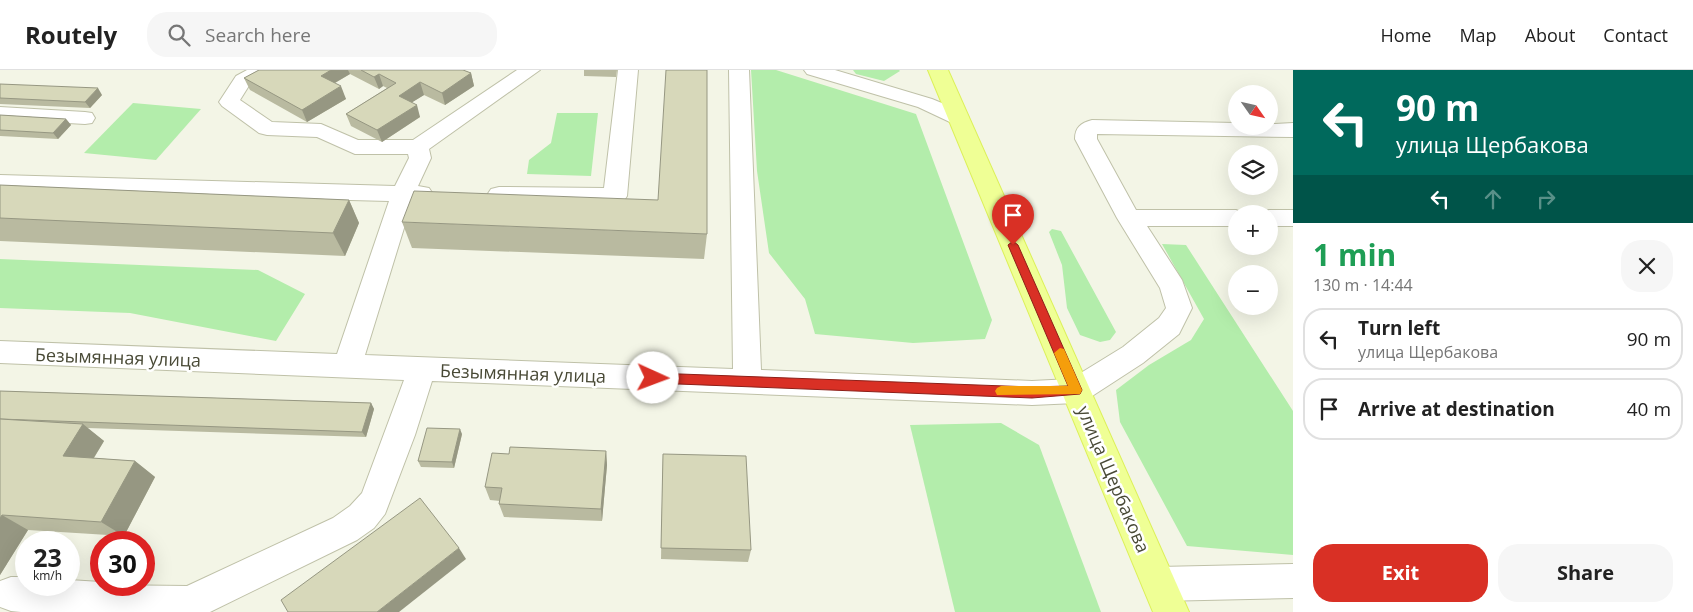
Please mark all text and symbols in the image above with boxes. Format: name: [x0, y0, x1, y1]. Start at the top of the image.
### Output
search box: [147, 12, 497, 57]
text: Routely: [25, 18, 117, 51]
icon: search: [165, 21, 193, 49]
text: Search here: [205, 22, 311, 48]
text: Home: [1381, 23, 1431, 47]
text: Map: [1459, 23, 1497, 47]
text: About: [1525, 23, 1575, 47]
text: Contact: [1603, 23, 1668, 47]
text: 90 m: [1396, 84, 1479, 131]
north arrow: [1228, 85, 1278, 135]
map controls: [1228, 85, 1278, 315]
icon: left: [1313, 90, 1378, 155]
text: улица Щербакова: [1396, 129, 1589, 159]
button: layers: [1228, 145, 1278, 195]
icon: left: [1426, 185, 1454, 213]
icon: ahead: [1479, 185, 1507, 213]
icon: right: [1532, 185, 1560, 213]
pin: [992, 194, 1034, 245]
icon: arrive: [999, 201, 1027, 229]
button: +: [1228, 205, 1278, 255]
text: 1 min: [1313, 234, 1396, 275]
button: close: [1621, 240, 1673, 292]
button: −: [1228, 265, 1278, 315]
text: 130 m · 14:44: [1313, 274, 1413, 296]
text: Turn left: [1358, 315, 1440, 341]
icon: left: [1315, 325, 1343, 353]
text: 90 m: [1627, 326, 1671, 352]
text: улица Щербакова: [1358, 341, 1498, 363]
street label: Безымянная улица: [34, 342, 202, 372]
position arrow: [626, 351, 678, 403]
street label: Безымянная улица: [439, 358, 607, 388]
icon: arrive: [1315, 395, 1343, 423]
text: Arrive at destination: [1358, 396, 1555, 422]
text: 40 m: [1627, 396, 1671, 422]
street label: улица Щербакова: [1072, 402, 1156, 556]
speed limit sign: 30: [90, 531, 155, 596]
text: 23: [33, 540, 62, 574]
button: Exit: [1313, 544, 1488, 602]
button: Share: [1498, 544, 1673, 602]
text: km/h: [33, 567, 62, 584]

